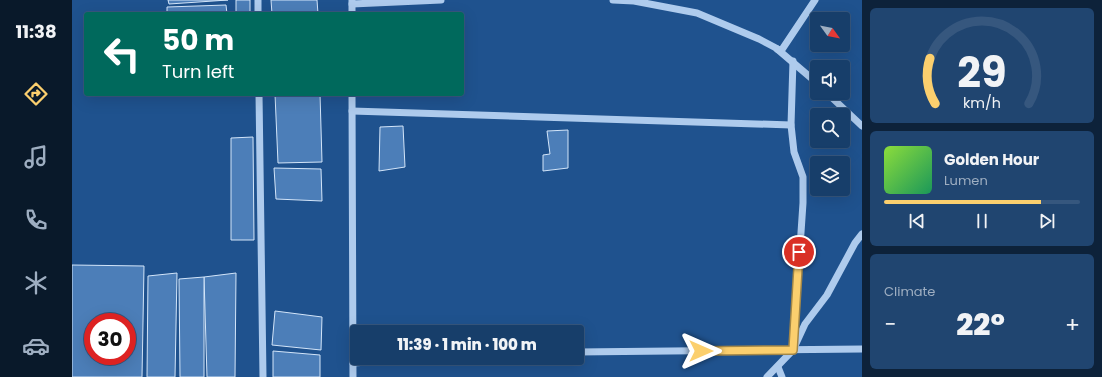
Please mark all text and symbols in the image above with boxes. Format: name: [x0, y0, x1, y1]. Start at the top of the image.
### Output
north arrow: [810, 12, 850, 52]
map controls: [810, 12, 850, 196]
text: 11:38: [15, 19, 57, 44]
text: 50 m: [162, 21, 234, 60]
icon: left: [96, 28, 148, 80]
text: 29: [957, 42, 1007, 101]
text: Turn left: [162, 59, 234, 84]
button: sound: [810, 60, 850, 100]
icon: directions: [22, 80, 50, 108]
text: km/h: [963, 92, 1001, 112]
button: search: [810, 108, 850, 148]
icon: music: [22, 143, 50, 171]
text: Golden Hour: [944, 149, 1039, 170]
button: layers: [810, 156, 850, 196]
text: Lumen: [944, 171, 988, 190]
icon: phone: [22, 206, 50, 234]
icon: previous: [906, 210, 928, 232]
icon: pause: [971, 210, 993, 232]
icon: next: [1036, 210, 1058, 232]
pin: [782, 235, 816, 269]
icon: arrive: [788, 241, 810, 263]
icon: climate: [22, 269, 50, 297]
text: Climate: [884, 282, 935, 301]
text: 22°: [956, 303, 1005, 346]
text: −: [884, 309, 896, 340]
text: +: [1065, 309, 1080, 340]
speed limit sign: 30: [84, 313, 136, 365]
position arrow: [680, 330, 722, 372]
icon: car: [22, 332, 50, 360]
text: 11:39 · 1 min · 100 m: [397, 334, 537, 355]

